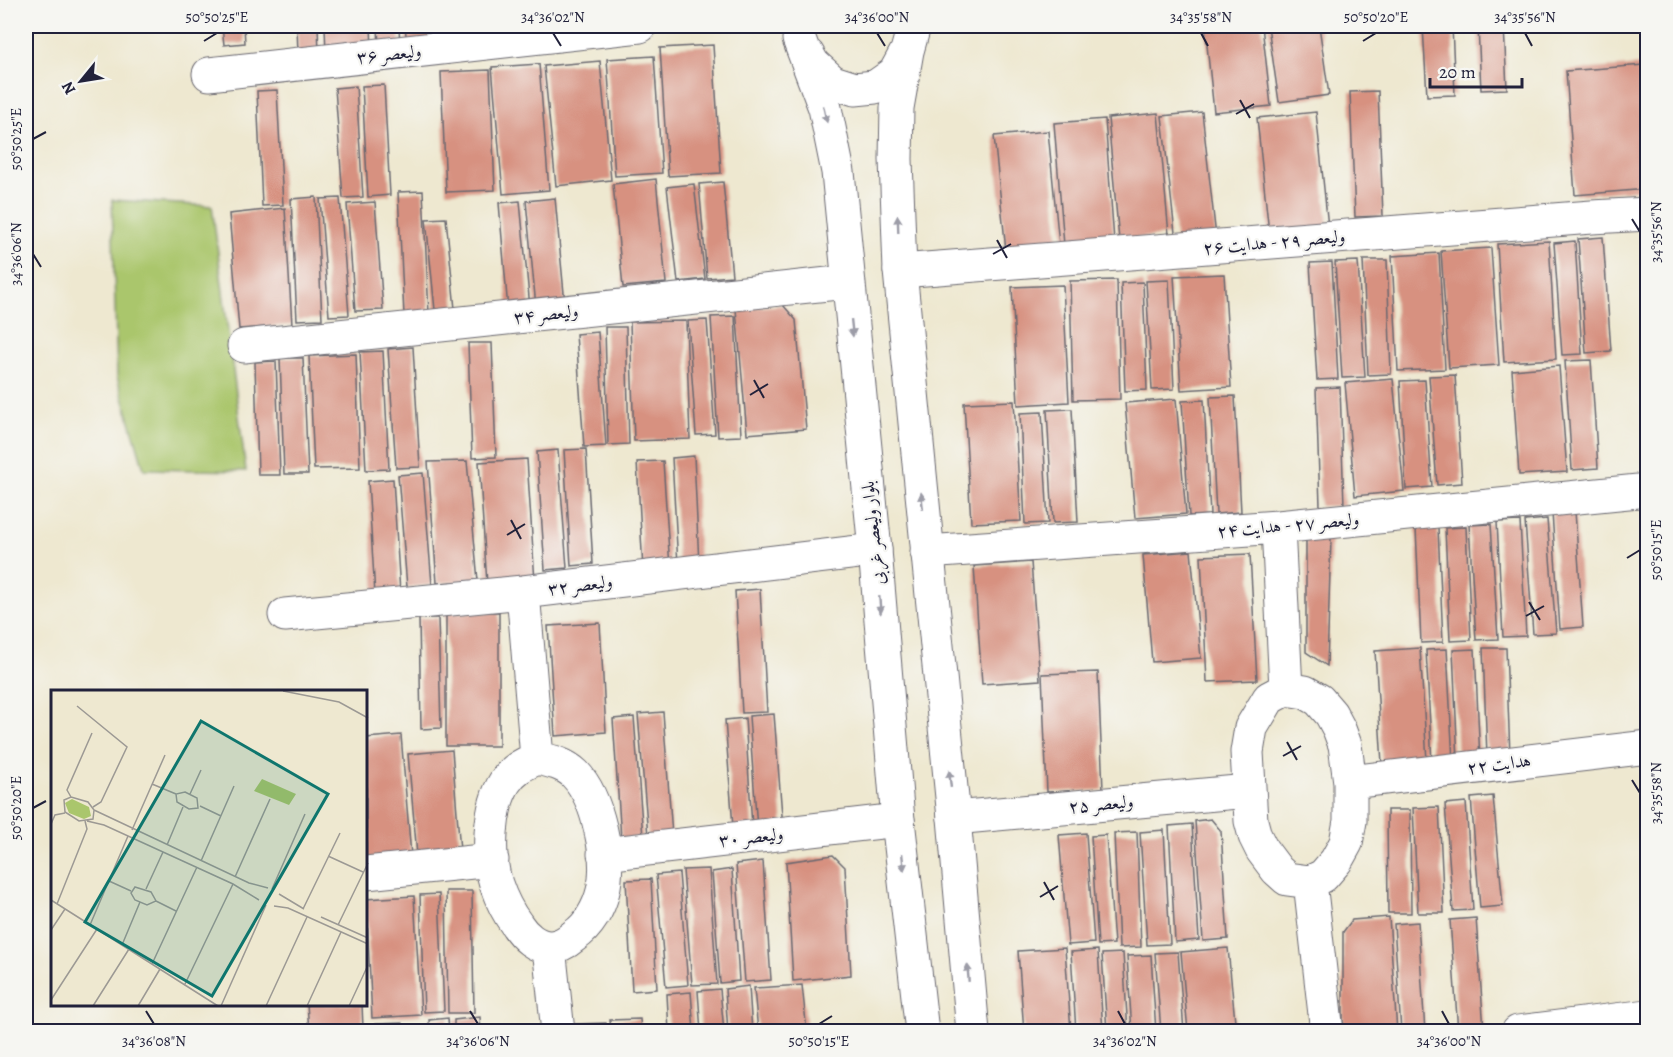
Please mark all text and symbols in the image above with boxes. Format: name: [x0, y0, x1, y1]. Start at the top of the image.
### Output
text: 50°50'25"E: [186, 7, 248, 27]
text: 34°36'02"N: [521, 7, 585, 27]
text: 34°36'00"N: [845, 7, 910, 27]
text: 34°35'58"N: [1170, 7, 1232, 27]
text: 50°50'20"E: [1344, 7, 1408, 27]
text: 34°35'56"N: [1494, 7, 1556, 27]
street label: ولیعصر ۳۶: [355, 39, 423, 69]
north arrow: [51, 51, 111, 111]
scale bar: [1430, 51, 1522, 89]
text: 20 m: [1439, 60, 1476, 84]
text: N: [56, 77, 81, 99]
one-way arrow: [821, 105, 831, 123]
text: 50°50'25"E: [6, 108, 26, 170]
text: 34°35'56"N: [1646, 201, 1666, 263]
one-way arrow: [894, 214, 903, 233]
text: 34°36'06"N: [6, 222, 26, 286]
street label: ولیعصر ۲۹ - هدایت ۲۶: [1202, 224, 1346, 260]
street label: ولیعصر ۳۴: [512, 299, 580, 329]
one-way arrow: [847, 318, 857, 337]
street label: بلوار ولیعصر غربی: [856, 480, 891, 586]
one-way arrow: [917, 492, 927, 511]
street label: ولیعصر ۲۷ - هدایت ۲۴: [1216, 507, 1360, 543]
text: 50°50'15"E: [1646, 520, 1666, 580]
street label: ولیعصر ۳۲: [546, 569, 614, 601]
one-way arrow: [875, 596, 884, 615]
inset map: [51, 690, 368, 1006]
street label: هدایت ۲۲: [1466, 748, 1532, 780]
text: 34°35'58"N: [1646, 762, 1666, 824]
one-way arrow: [945, 769, 955, 788]
text: 50°50'20"E: [6, 776, 26, 840]
street label: ولیعصر ۲۵: [1068, 789, 1134, 819]
street label: ولیعصر ۳۰: [717, 822, 785, 852]
one-way arrow: [898, 853, 908, 872]
one-way arrow: [963, 964, 972, 983]
text: 34°36'08"N: [122, 1031, 186, 1051]
text: 34°36'06"N: [446, 1031, 510, 1051]
text: 50°50'15"E: [789, 1031, 849, 1051]
text: 34°36'02"N: [1093, 1031, 1157, 1051]
text: 34°36'00"N: [1417, 1031, 1482, 1051]

